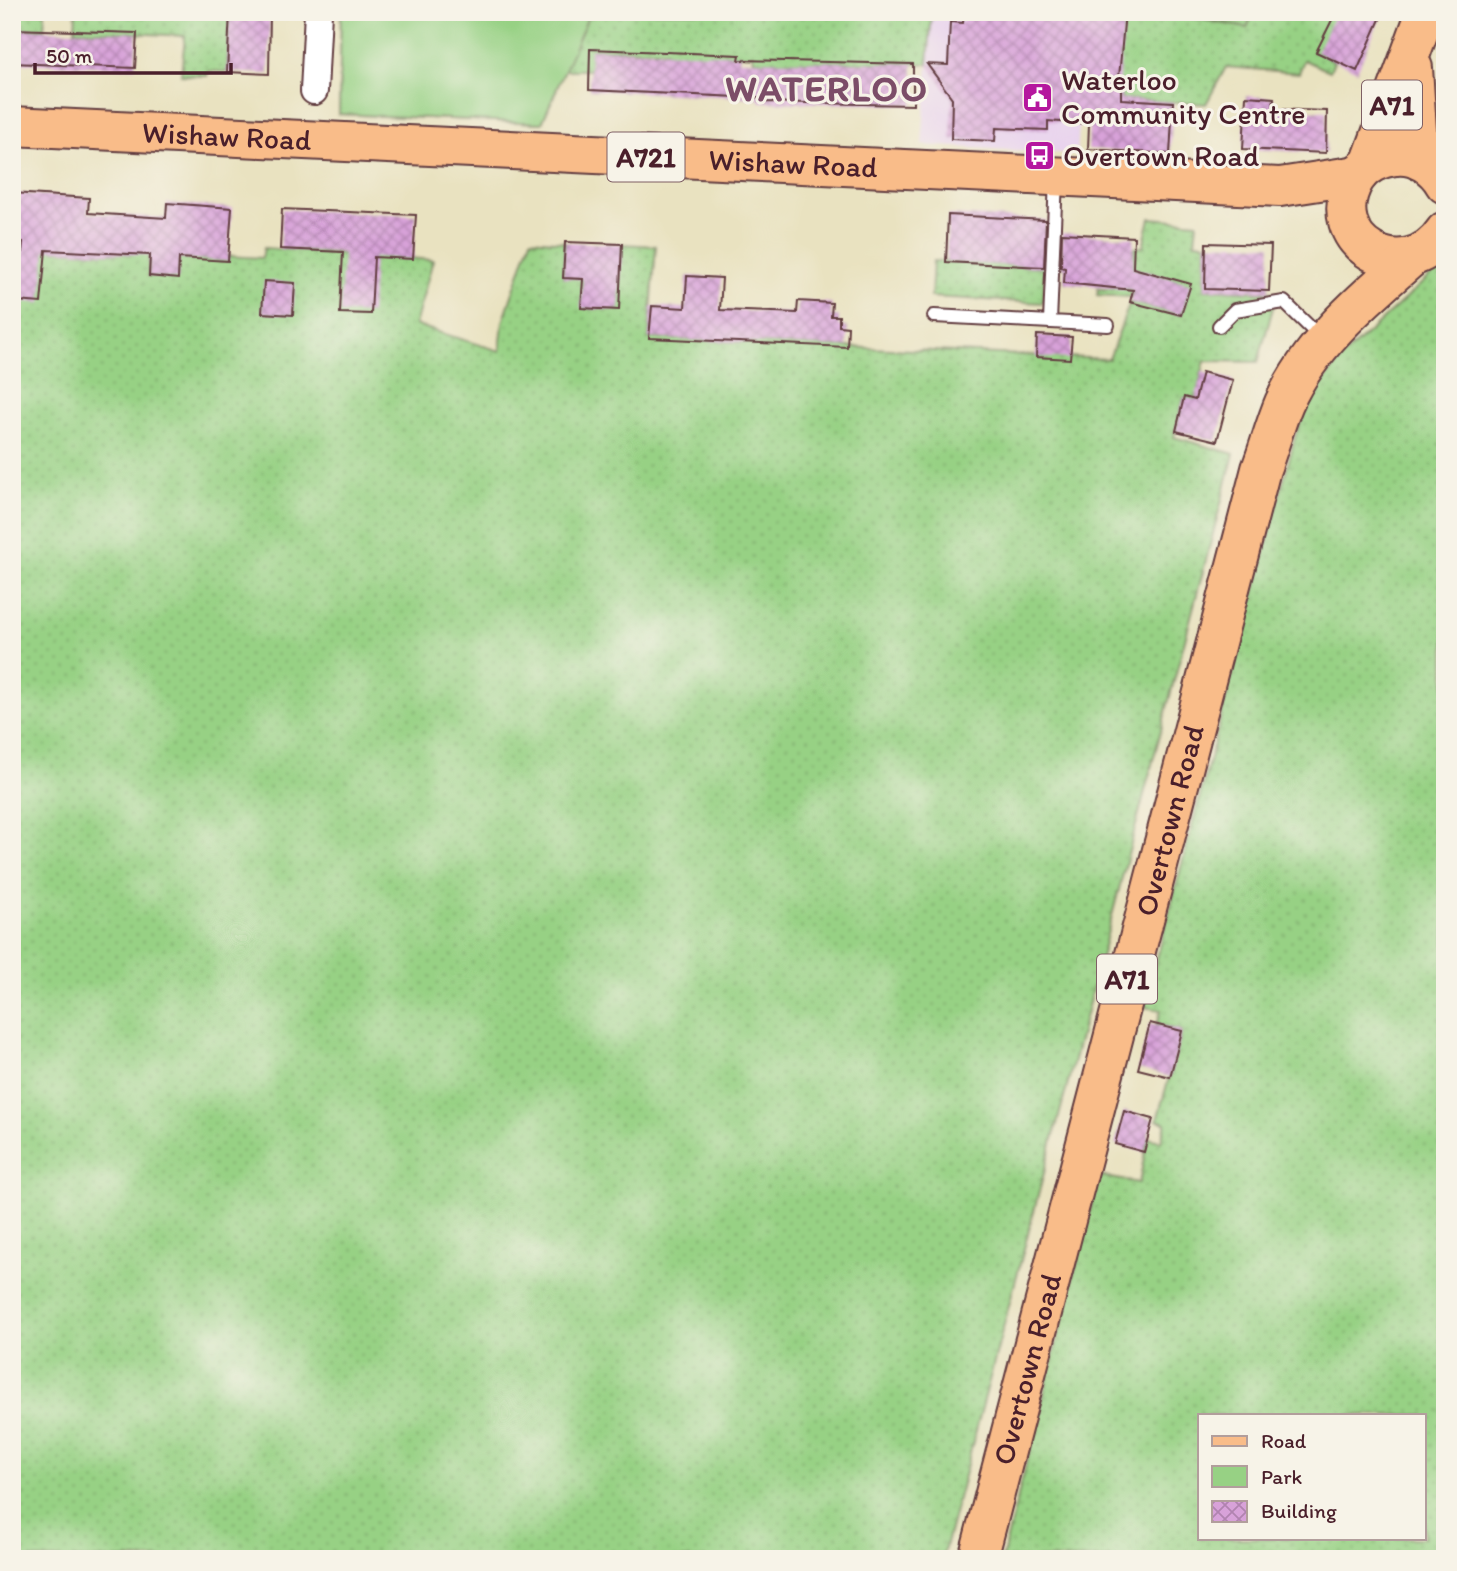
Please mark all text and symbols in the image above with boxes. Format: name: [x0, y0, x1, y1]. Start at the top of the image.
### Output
scale bar: [35, 32, 231, 76]
text: 50 m: [46, 43, 93, 68]
place label: Waterloo Community Centre: [1061, 61, 1306, 132]
district label: WATERLOO: [725, 66, 929, 110]
public building icon: Waterloo Community Centre: [1021, 80, 1055, 114]
road number: A71: [1362, 80, 1422, 130]
street label: Wishaw Road: [141, 113, 313, 158]
road number: A721: [608, 132, 684, 182]
place label: Overtown Road: [1063, 137, 1259, 174]
bus stop icon: Overtown Road: [1023, 139, 1057, 173]
street label: Wishaw Road: [708, 141, 879, 186]
street label: Overtown Road: [1127, 721, 1212, 920]
road number: A71: [1097, 954, 1157, 1004]
street label: Overtown Road: [984, 1270, 1069, 1469]
legend: [1198, 1414, 1426, 1540]
text: Road: [1261, 1428, 1307, 1453]
text: Park: [1261, 1464, 1303, 1489]
text: Building: [1261, 1498, 1337, 1523]

